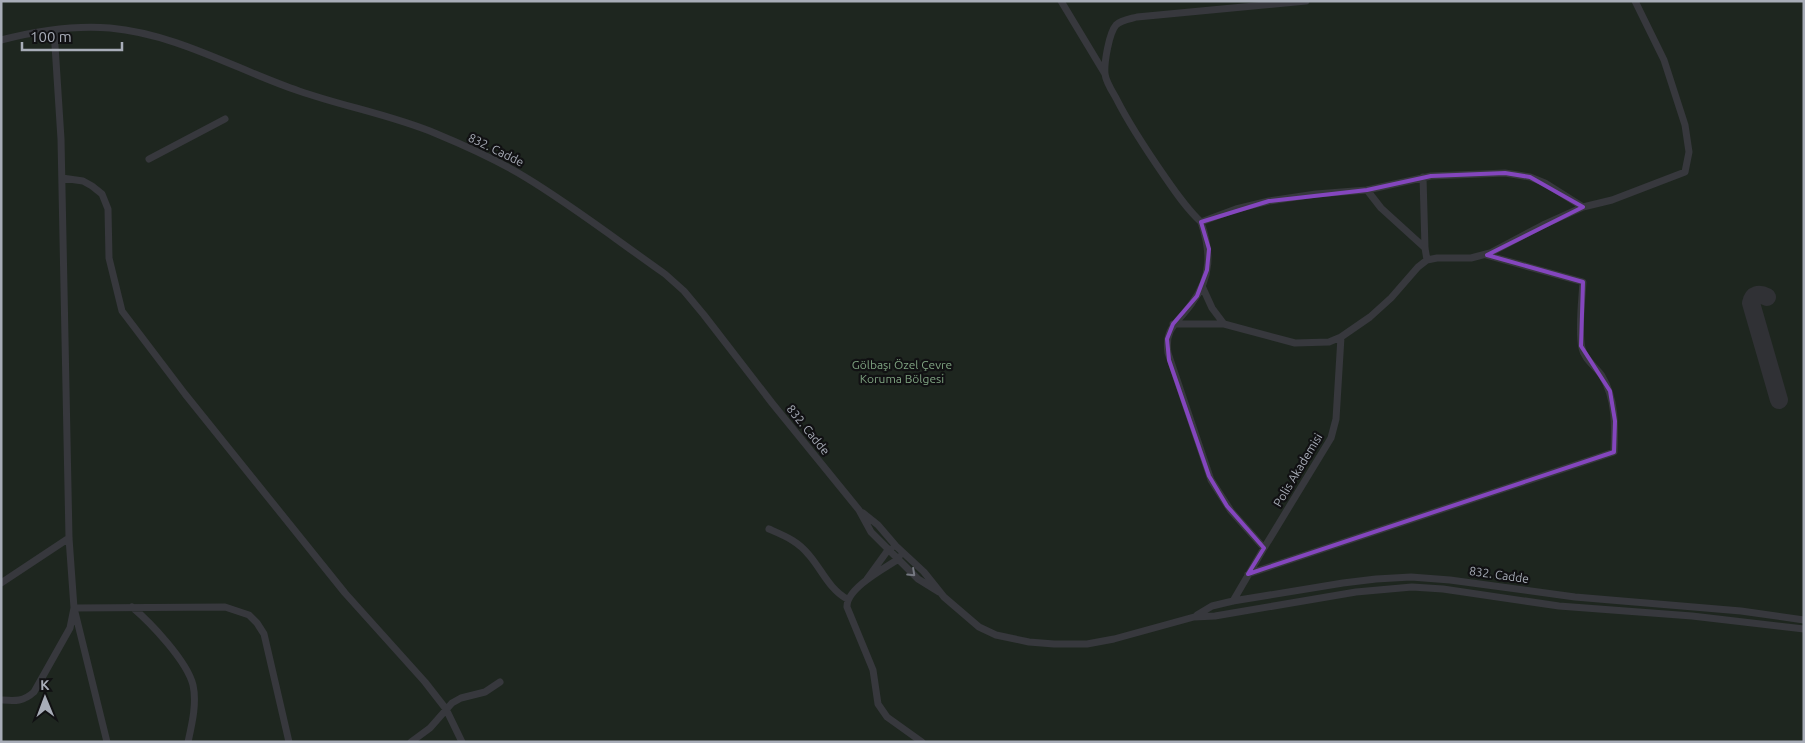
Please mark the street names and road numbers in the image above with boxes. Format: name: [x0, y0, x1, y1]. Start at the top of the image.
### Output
street label: 832. Cadde: [466, 131, 526, 169]
street label: 832. Cadde: [784, 402, 832, 457]
street label: Polis Akademisi: [1271, 431, 1325, 509]
street label: 832. Cadde: [1468, 564, 1530, 585]

